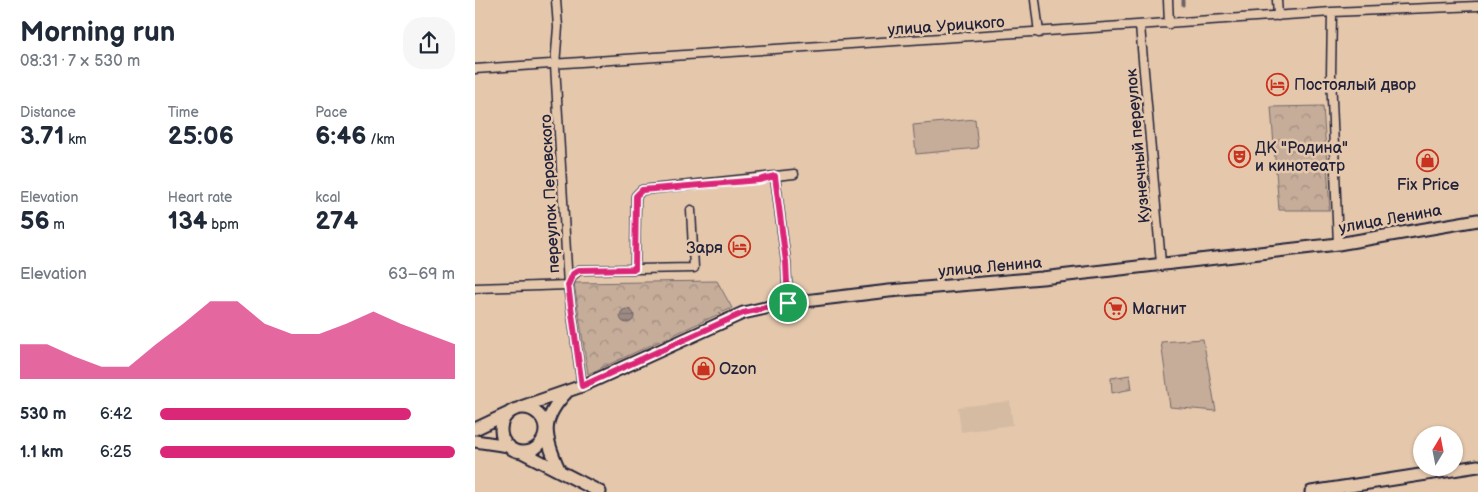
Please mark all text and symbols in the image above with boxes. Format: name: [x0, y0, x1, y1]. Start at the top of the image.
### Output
street label: улица Урицкого: [887, 13, 1005, 40]
text: Morning run: [20, 16, 175, 49]
button: share: [403, 17, 455, 69]
text: 08:31 · 7 × 530 m: [20, 52, 140, 71]
street label: Кузнечный переулок: [1122, 67, 1155, 224]
hotel icon: Постоялый двор: [1266, 72, 1290, 96]
place label: Постоялый двор: [1294, 76, 1416, 95]
text: Distance: [20, 104, 76, 121]
text: Time: [168, 104, 199, 121]
text: Pace: [315, 104, 347, 121]
street label: переулок Перовского: [537, 114, 564, 274]
text: 3.71: [20, 121, 64, 152]
text: 25:06: [168, 121, 234, 152]
text: 6:46: [315, 121, 366, 152]
text: km: [64, 131, 87, 148]
text: /km: [366, 131, 395, 148]
place label: ДК "Родина" и кинотеатр: [1255, 139, 1348, 176]
theatre icon: ДК "Родина" и кинотеатр: [1227, 144, 1251, 168]
shop icon: Fix Price: [1416, 148, 1440, 172]
place label: Fix Price: [1397, 176, 1460, 195]
text: Elevation: [20, 189, 78, 206]
text: Heart rate: [168, 189, 232, 206]
text: kcal: [315, 189, 340, 206]
street label: улица Ленина: [1337, 201, 1444, 238]
text: 56: [20, 206, 50, 237]
text: 134: [168, 206, 208, 237]
text: 274: [315, 206, 358, 237]
text: m: [50, 216, 65, 233]
text: bpm: [208, 216, 239, 233]
hotel icon: Заря: [727, 235, 751, 259]
place label: Заря: [686, 239, 723, 258]
street label: улица Ленина: [937, 253, 1043, 281]
text: Elevation: [20, 265, 87, 284]
text: 63–69 m: [388, 265, 455, 284]
pin: [767, 282, 809, 324]
icon: arrive: [774, 289, 802, 317]
supermarket icon: Магнит: [1104, 296, 1128, 320]
place label: Магнит: [1132, 300, 1187, 319]
shop icon: Ozon: [691, 356, 715, 380]
place label: Ozon: [719, 360, 757, 379]
text: 530 m: [20, 405, 67, 424]
text: 6:42: [100, 405, 132, 424]
north arrow: [1413, 426, 1463, 476]
map controls: [1413, 426, 1463, 476]
text: 1.1 km: [20, 443, 63, 462]
text: 6:25: [100, 443, 132, 462]

